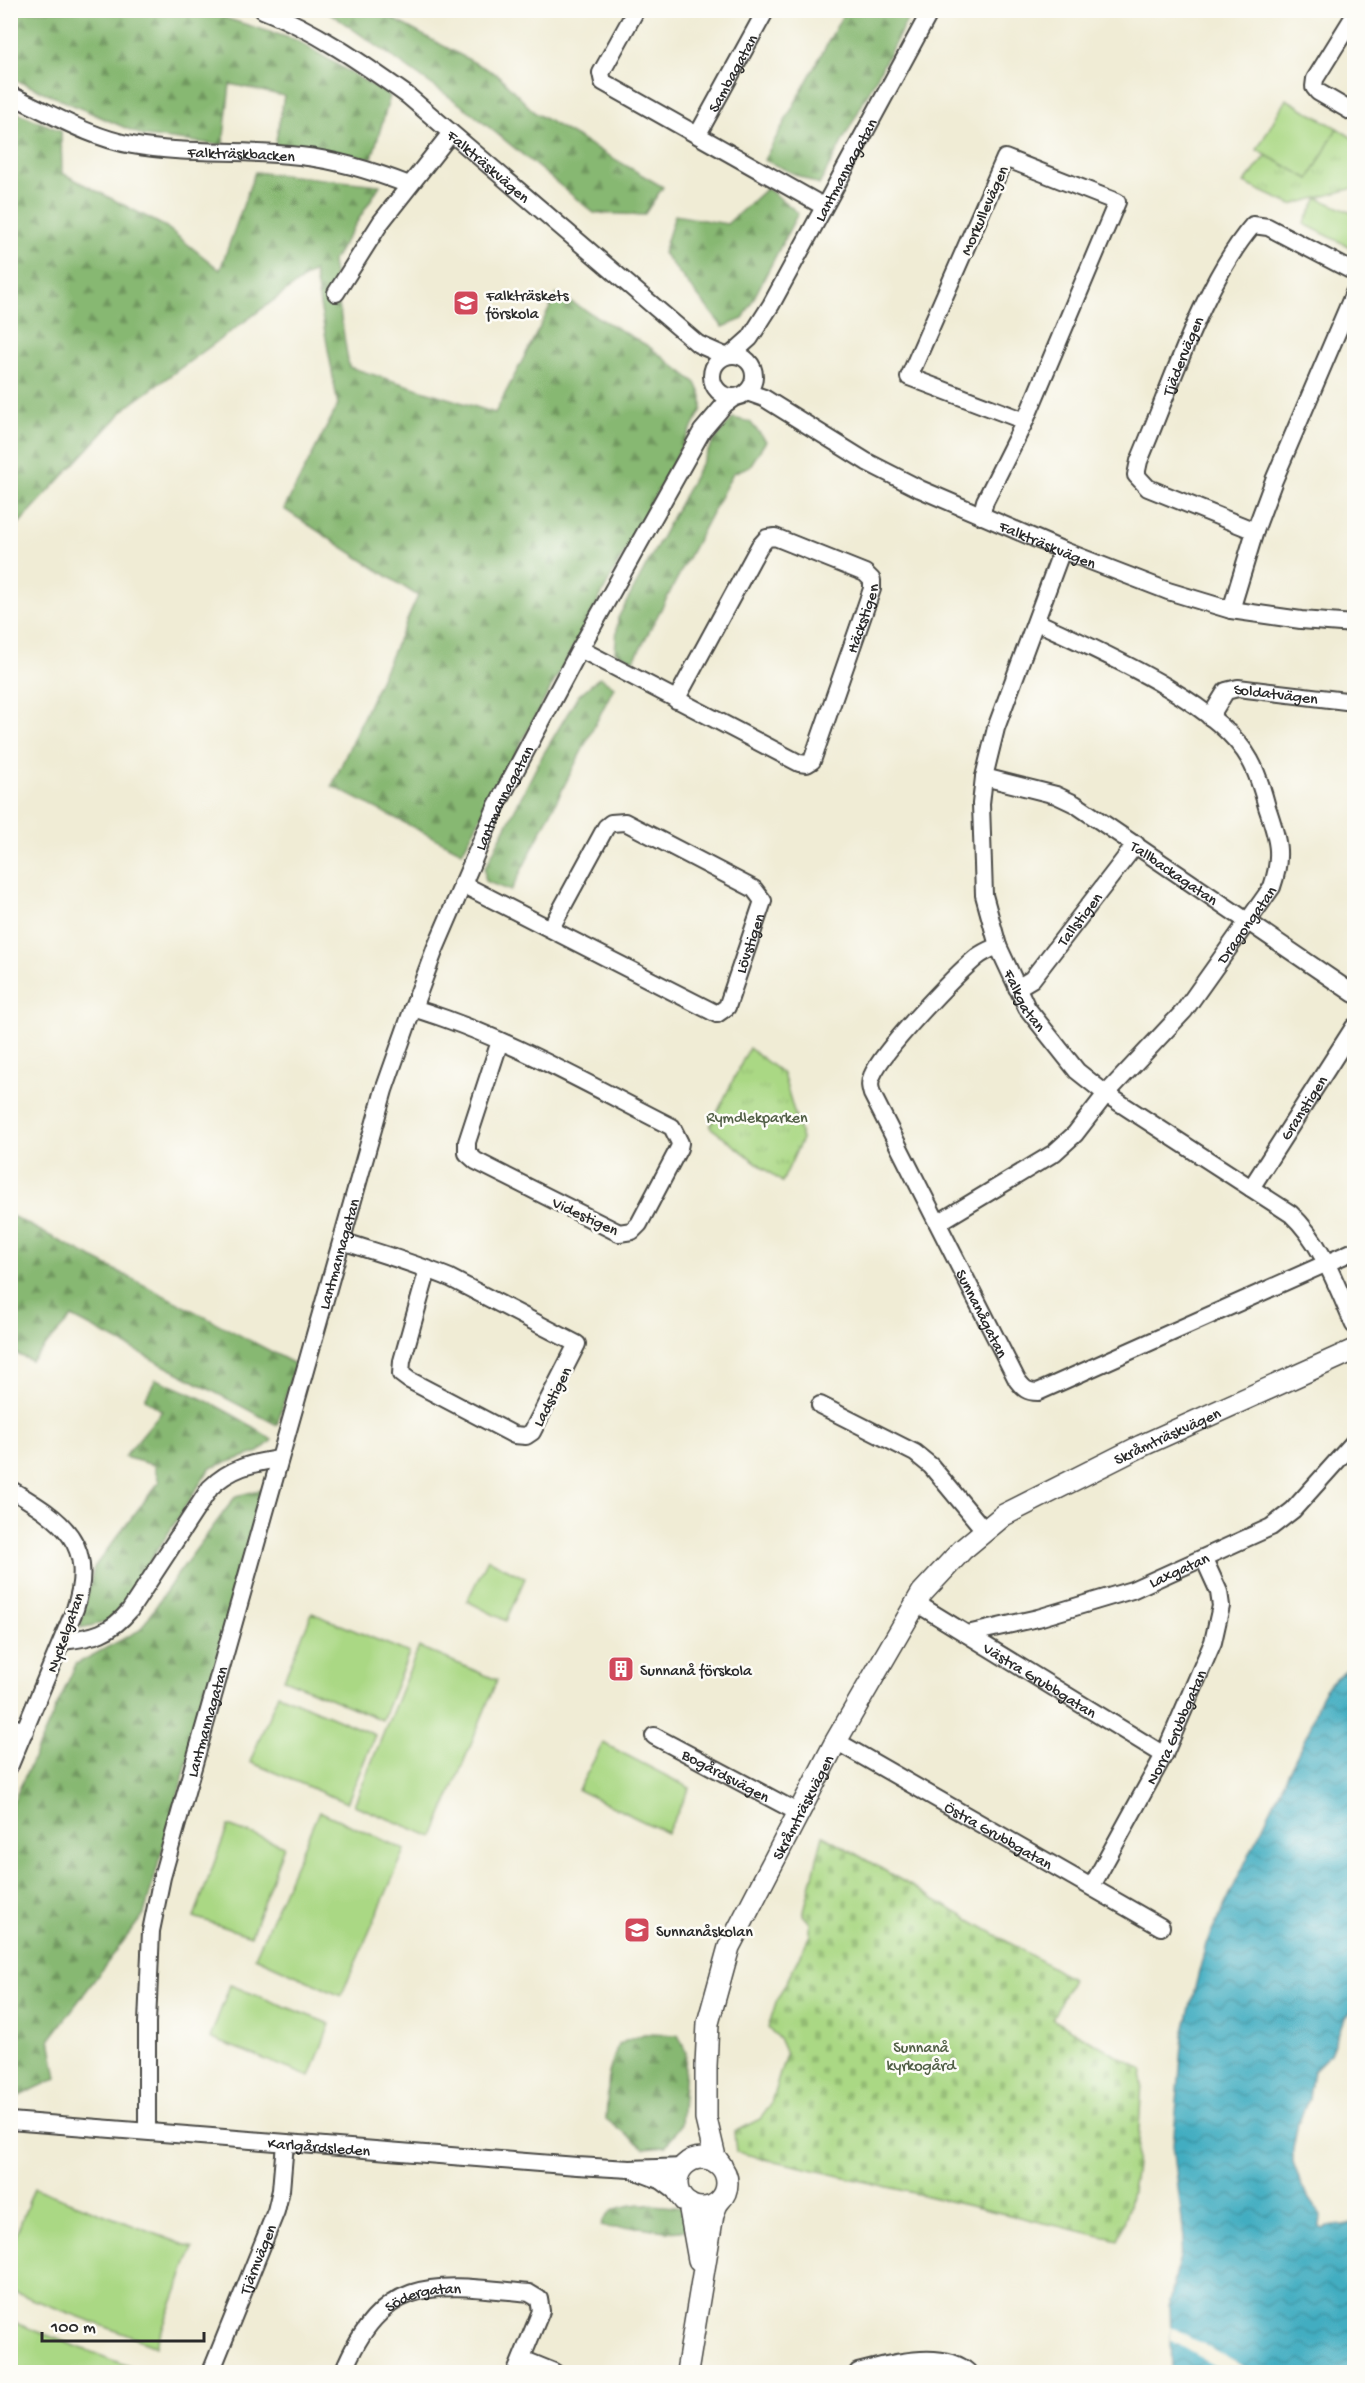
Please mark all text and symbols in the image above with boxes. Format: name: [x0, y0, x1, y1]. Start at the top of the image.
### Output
street label: Sambagatan: [706, 32, 764, 117]
street label: Lantmannagatan: [812, 116, 883, 226]
street label: Falkträskvägen: [441, 127, 533, 209]
street label: Falkträskbacken: [186, 145, 296, 168]
street label: Morkullevägen: [958, 163, 1015, 259]
school or university icon: Falkträskets förskola: [451, 288, 481, 318]
place label: Falkträskets förskola: [485, 288, 570, 325]
street label: Tjädervägen: [1160, 314, 1210, 400]
street label: Falkträskvägen: [995, 518, 1098, 575]
street label: Häckstigen: [844, 584, 885, 656]
street label: Soldatvägen: [1232, 681, 1319, 711]
street label: Lantmannagatan: [473, 743, 540, 854]
street label: Tallbackagatan: [1125, 838, 1221, 912]
street label: Dragongatan: [1214, 883, 1283, 969]
street label: Tallstigen: [1054, 889, 1108, 952]
street label: Lövstigen: [733, 911, 771, 977]
street label: Falkgatan: [997, 966, 1048, 1037]
street label: Granstigen: [1278, 1073, 1334, 1145]
park label: Rymdlekparken: [706, 1110, 808, 1129]
street label: Videstigen: [547, 1194, 621, 1242]
street label: Lantmannagatan: [317, 1197, 366, 1312]
street label: Sunnanågatan: [950, 1267, 1010, 1362]
street label: Ladstigen: [530, 1364, 578, 1431]
street label: Skråmträskvägen: [1112, 1405, 1225, 1471]
street label: Laxgatan: [1147, 1550, 1214, 1594]
street label: Nyckelgatan: [44, 1590, 91, 1676]
street label: Västra Grubbgatan: [978, 1640, 1099, 1724]
building icon: Sunnanå förskola: [606, 1654, 636, 1684]
place label: Sunnanå förskola: [640, 1663, 753, 1682]
street label: Lantmannagatan: [185, 1664, 234, 1780]
street label: Norra Grubbgatan: [1144, 1667, 1213, 1789]
street label: Bogårdsvägen: [677, 1746, 772, 1809]
street label: Skråmträskvägen: [770, 1752, 840, 1864]
street label: Östra Grubbgatan: [940, 1799, 1055, 1876]
school or university icon: Sunnanåskolan: [622, 1915, 652, 1945]
place label: Sunnanåskolan: [656, 1924, 753, 1943]
park label: Sunnanå kyrkogård: [886, 2040, 957, 2077]
street label: Karlgårdsleden: [267, 2135, 371, 2163]
street label: Tjärnvägen: [237, 2222, 283, 2299]
street label: Södergatan: [382, 2281, 462, 2318]
scale bar: [42, 2305, 204, 2343]
text: 100 m: [50, 2318, 96, 2339]

